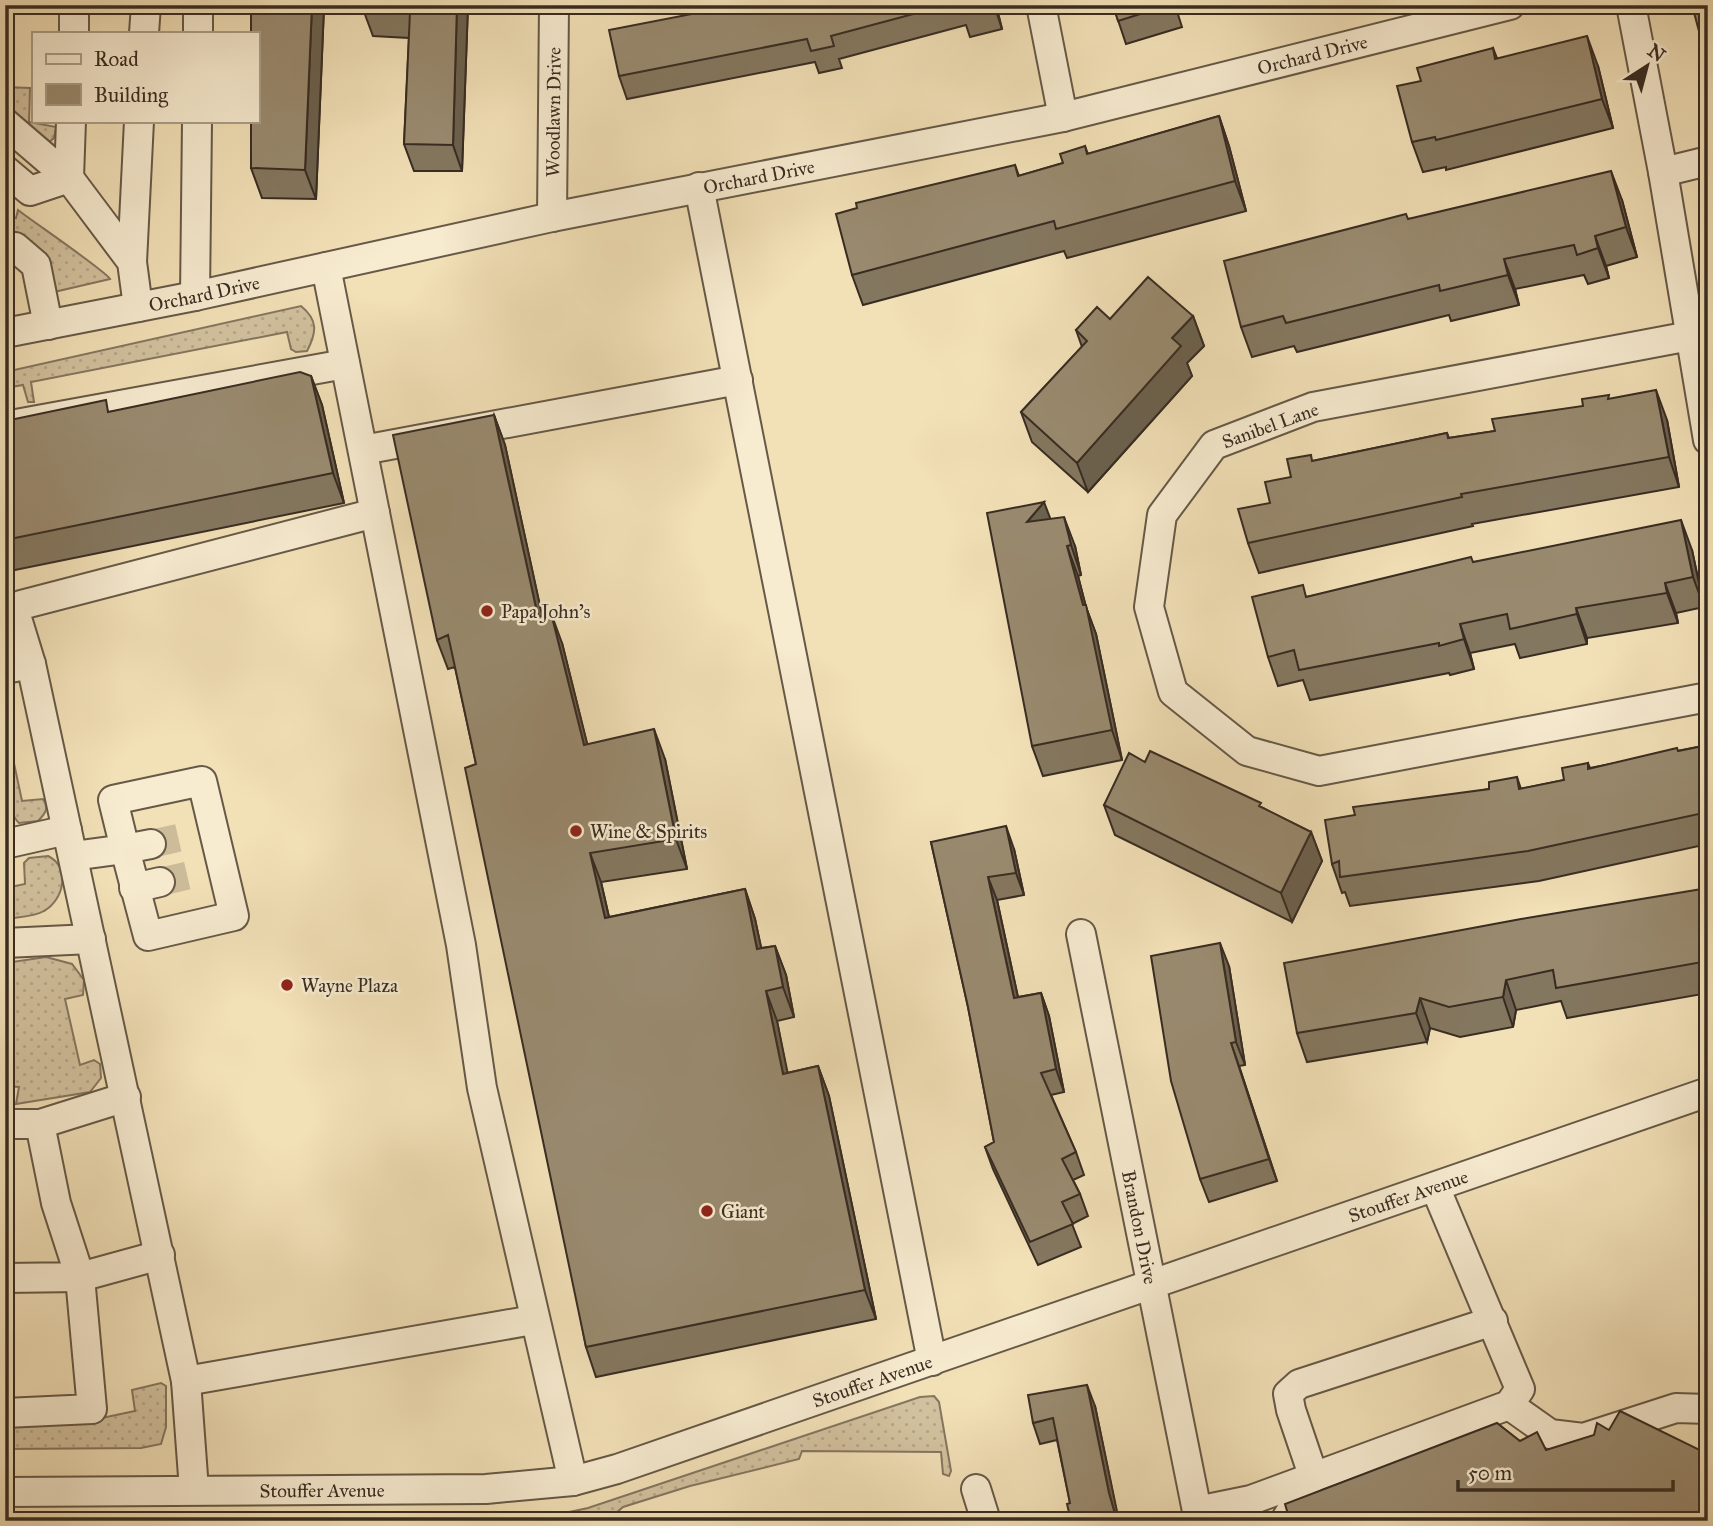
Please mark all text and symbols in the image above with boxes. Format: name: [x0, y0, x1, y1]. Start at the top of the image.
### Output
street label: Orchard Drive: [1255, 30, 1370, 80]
legend: [32, 32, 259, 122]
north arrow: [1612, 32, 1682, 102]
text: N: [1643, 39, 1670, 67]
text: Road: [94, 46, 139, 72]
street label: Woodlawn Drive: [541, 47, 566, 177]
text: Building: [94, 82, 168, 108]
street label: Orchard Drive: [701, 155, 817, 199]
street label: Orchard Drive: [147, 271, 262, 317]
street label: Sanibel Lane: [1219, 397, 1322, 454]
place label: Papa John's: [501, 600, 591, 624]
marker: Papa John's: [479, 603, 495, 619]
place label: Wine & Spirits: [590, 820, 707, 843]
marker: Wine & Spirits: [568, 823, 584, 839]
place label: Wayne Plaza: [301, 974, 399, 997]
marker: Wayne Plaza: [279, 977, 295, 993]
street label: Stouffer Avenue: [1345, 1165, 1471, 1227]
street label: Brandon Drive: [1117, 1168, 1162, 1286]
place label: Giant: [721, 1200, 765, 1223]
marker: Giant: [699, 1203, 715, 1219]
street label: Stouffer Avenue: [809, 1350, 935, 1413]
scale bar: [1458, 1449, 1673, 1493]
text: 50 m: [1468, 1460, 1513, 1486]
street label: Stouffer Avenue: [259, 1479, 385, 1502]

